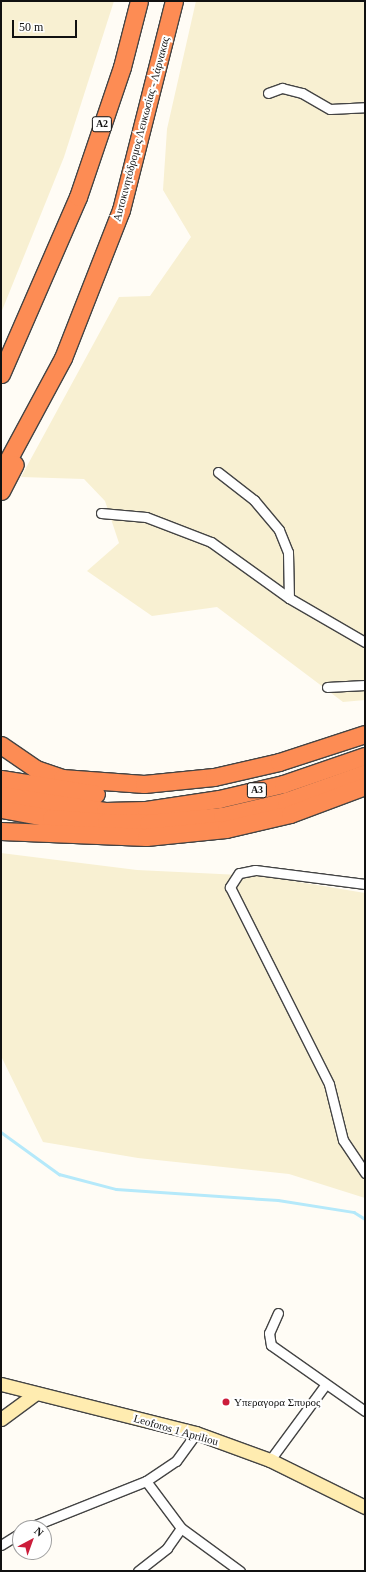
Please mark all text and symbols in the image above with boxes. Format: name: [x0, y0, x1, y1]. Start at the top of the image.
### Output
scale bar: [14, 12, 79, 38]
text: 50 m: [19, 20, 43, 34]
street label: Αυτοκινητόδρομος Λευκωσίας - Λάρνακας: [110, 35, 172, 223]
road number: A2: [91, 116, 113, 132]
road number: A3: [246, 782, 268, 798]
place label: Υπεραγορα Σπυρος: [234, 1395, 320, 1409]
marker: Υπεραγορα Σπυρος: [221, 1397, 231, 1407]
street label: Leoforos 1 Apriliou: [132, 1412, 220, 1448]
north arrow: [12, 1520, 52, 1560]
text: N: [32, 1525, 46, 1539]

